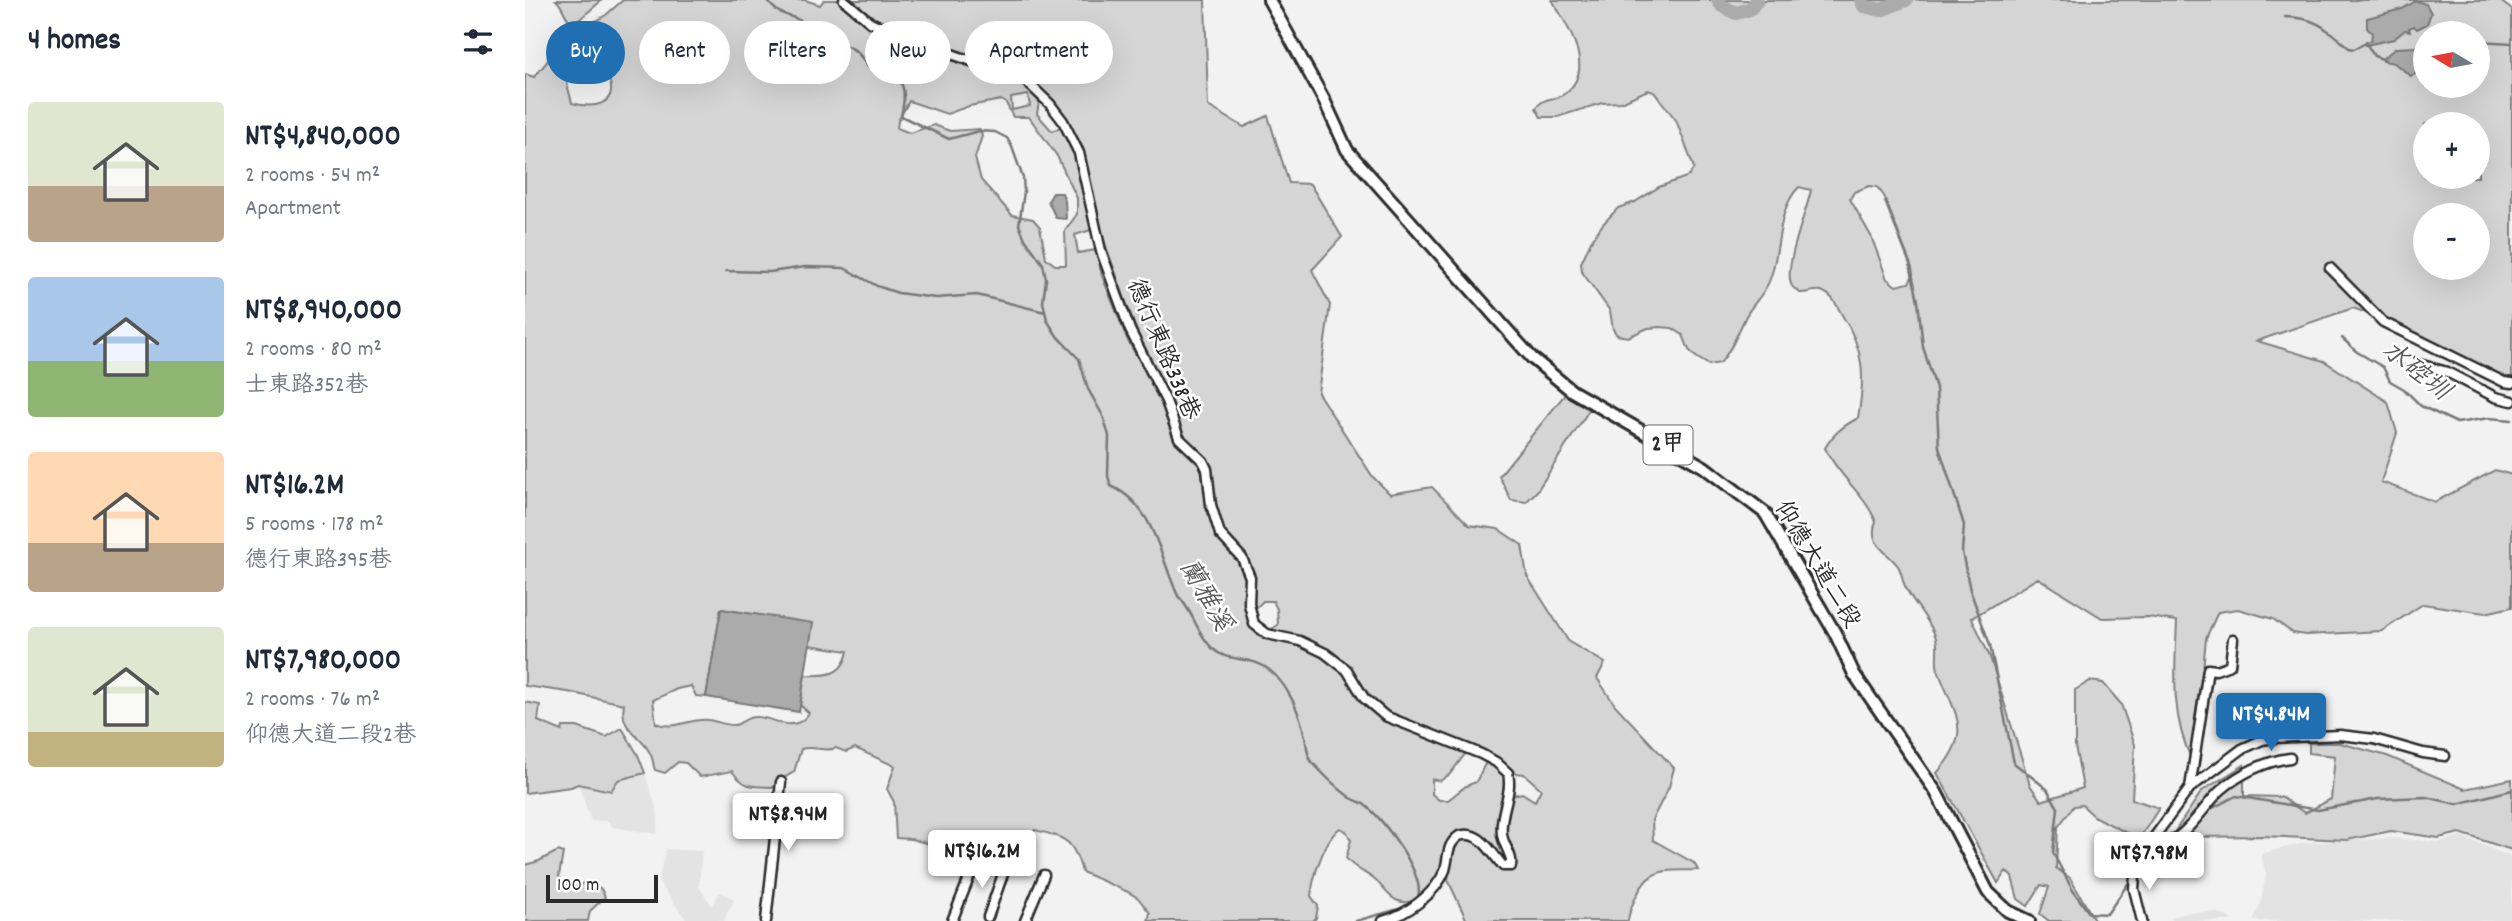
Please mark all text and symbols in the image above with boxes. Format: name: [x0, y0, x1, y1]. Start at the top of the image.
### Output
text: 4 homes: [28, 21, 121, 64]
chip: Buy: [546, 21, 625, 84]
chip: Rent: [639, 21, 730, 84]
chip: Filters: [744, 21, 851, 84]
chip: New: [865, 21, 951, 84]
chip: Apartment: [965, 21, 1113, 84]
north arrow: [2413, 21, 2490, 98]
map controls: [2413, 21, 2490, 280]
icon: filters: [459, 23, 497, 61]
button: +: [2413, 112, 2490, 189]
text: NT$4,840,000: [245, 117, 401, 160]
icon: home: [84, 130, 168, 214]
text: 2 rooms · 54 m²: [245, 160, 380, 193]
text: Apartment: [245, 193, 341, 226]
button: −: [2413, 203, 2490, 280]
street label: 德行東路338巷: [1117, 274, 1207, 426]
text: NT$8,940,000: [245, 291, 402, 334]
icon: home: [84, 305, 168, 389]
water label: 水硿圳: [2373, 333, 2459, 412]
text: 2 rooms · 80 m²: [245, 334, 382, 367]
text: 士東路352巷: [245, 370, 368, 403]
road number: 2甲: [1643, 426, 1693, 464]
text: NT$16.2M: [245, 466, 344, 509]
icon: home: [84, 480, 168, 564]
street label: 仰德大道二段: [1764, 495, 1868, 635]
text: 5 rooms · 178 m²: [245, 509, 384, 542]
text: 德行東路395巷: [245, 545, 391, 578]
water label: 蘭雅溪: [1168, 553, 1241, 641]
text: NT$7,980,000: [245, 641, 401, 684]
icon: home: [84, 655, 168, 739]
text: 2 rooms · 76 m²: [245, 684, 380, 717]
pin: NT$4.84M: [2199, 694, 2343, 753]
text: NT$4.84M: [2232, 699, 2310, 732]
text: 仰德大道二段2巷: [245, 720, 416, 753]
pin: NT$8.94M: [716, 794, 860, 853]
text: NT$8.94M: [749, 799, 827, 832]
pin: NT$16.2M: [910, 830, 1054, 890]
pin: NT$7.98M: [2077, 832, 2221, 892]
text: NT$16.2M: [944, 836, 1020, 869]
text: NT$7.98M: [2110, 838, 2188, 871]
scale bar: [546, 872, 658, 904]
text: 100 m: [557, 873, 599, 900]

